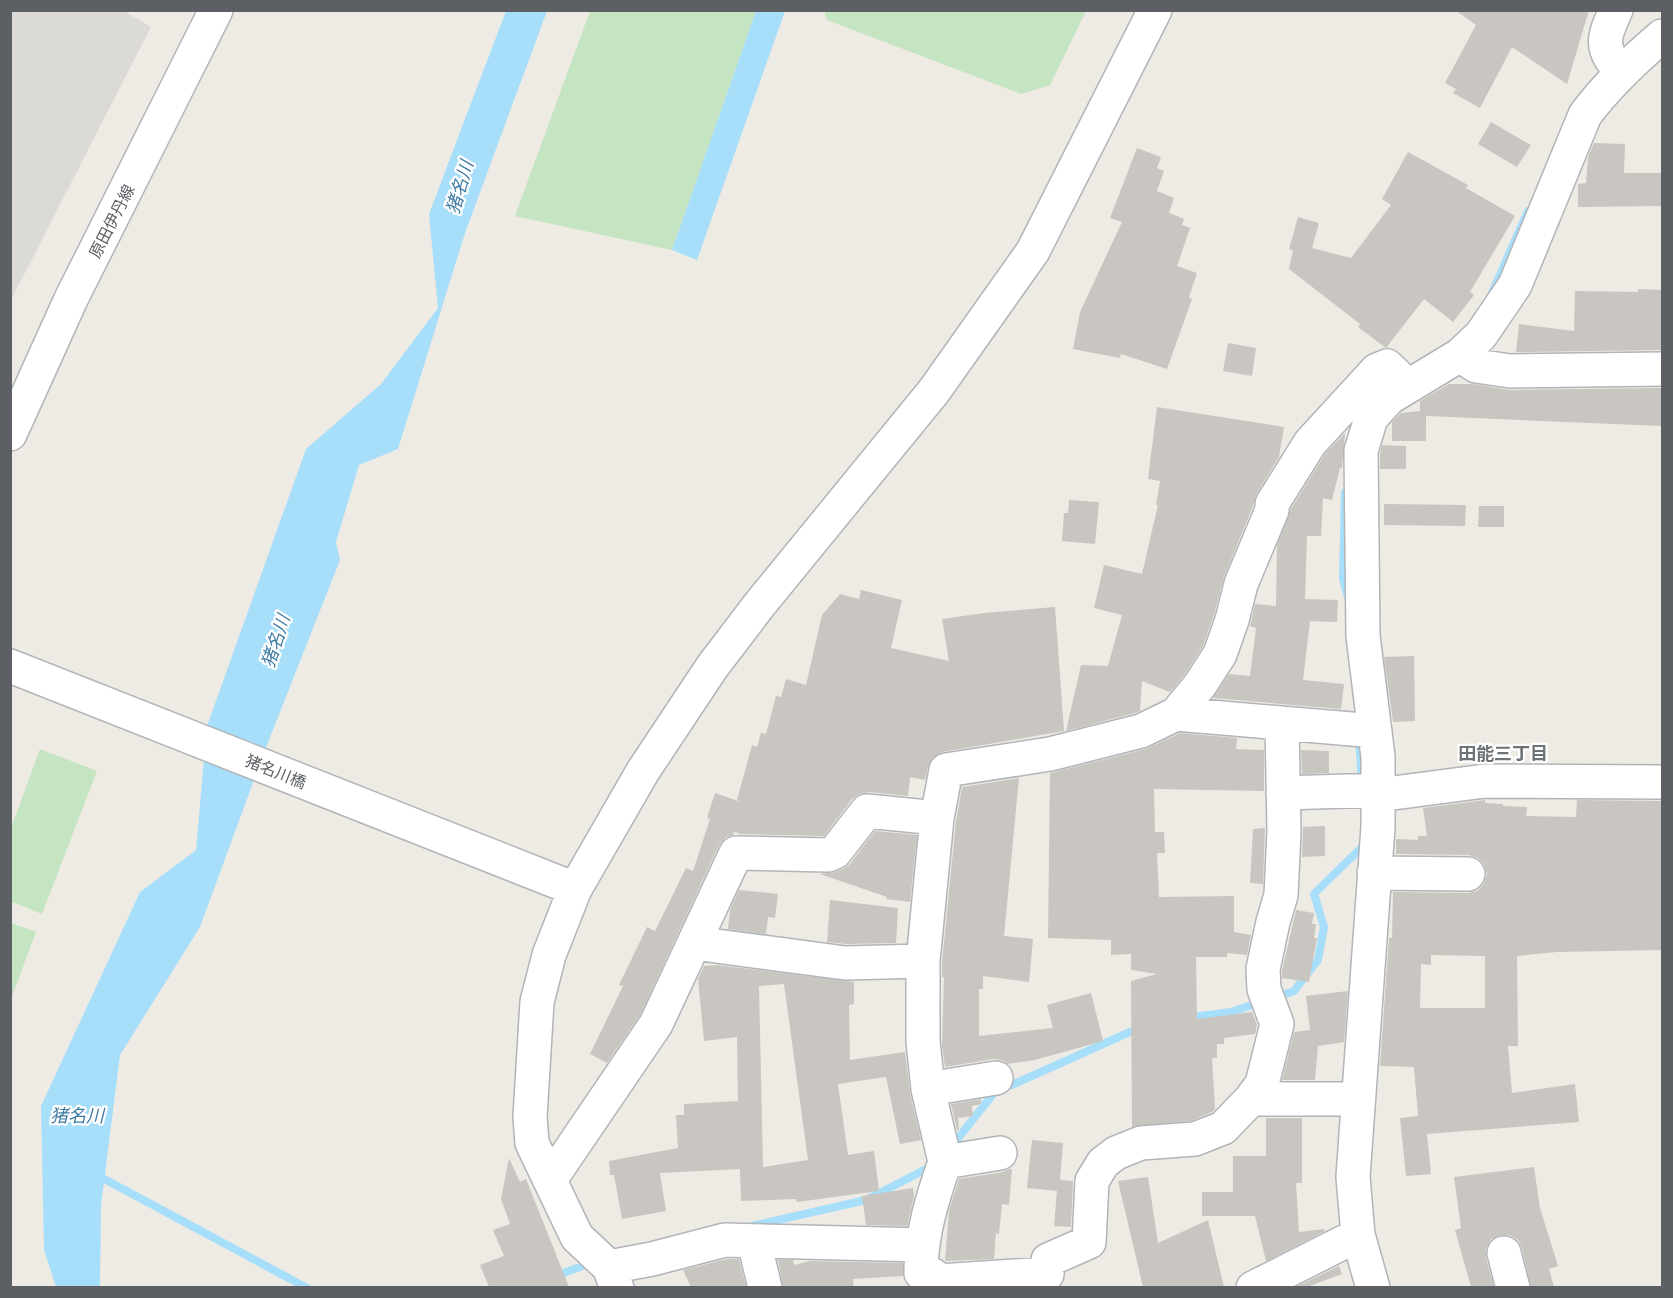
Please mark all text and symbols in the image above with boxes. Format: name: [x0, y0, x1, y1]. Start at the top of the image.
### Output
water label: 猪名川: [441, 156, 478, 216]
street label: 原田伊丹線: [84, 181, 138, 261]
water label: 猪名川: [256, 610, 294, 670]
district label: 田能三丁目: [1458, 742, 1548, 764]
street label: 猪名川橋: [243, 750, 309, 792]
water label: 猪名川: [50, 1104, 106, 1126]

